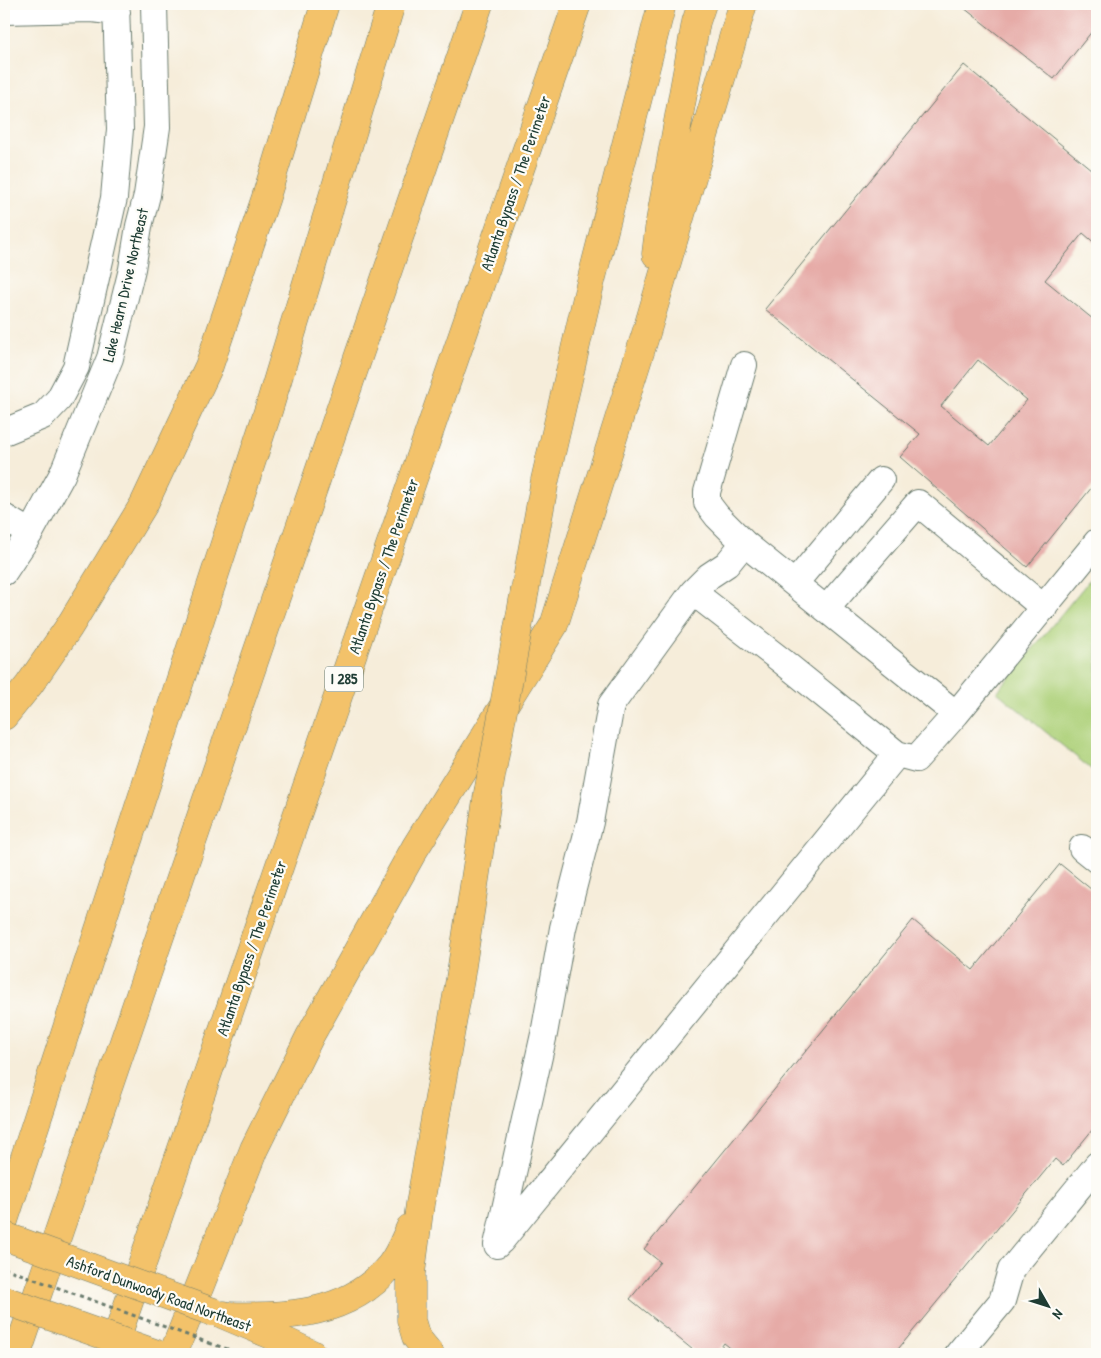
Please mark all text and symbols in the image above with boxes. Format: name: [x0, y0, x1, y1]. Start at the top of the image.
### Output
street label: Atlanta Bypass / The Perimeter: [475, 92, 555, 274]
street label: Lake Hearn Drive Northeast: [97, 205, 154, 364]
street label: Atlanta Bypass / The Perimeter: [343, 475, 423, 657]
road number: I 285: [325, 666, 363, 692]
street label: Atlanta Bypass / The Perimeter: [211, 857, 291, 1039]
street label: Ashford Dunwoody Road Northeast: [64, 1249, 255, 1337]
north arrow: [1024, 1280, 1074, 1330]
text: N: [1048, 1306, 1068, 1324]

